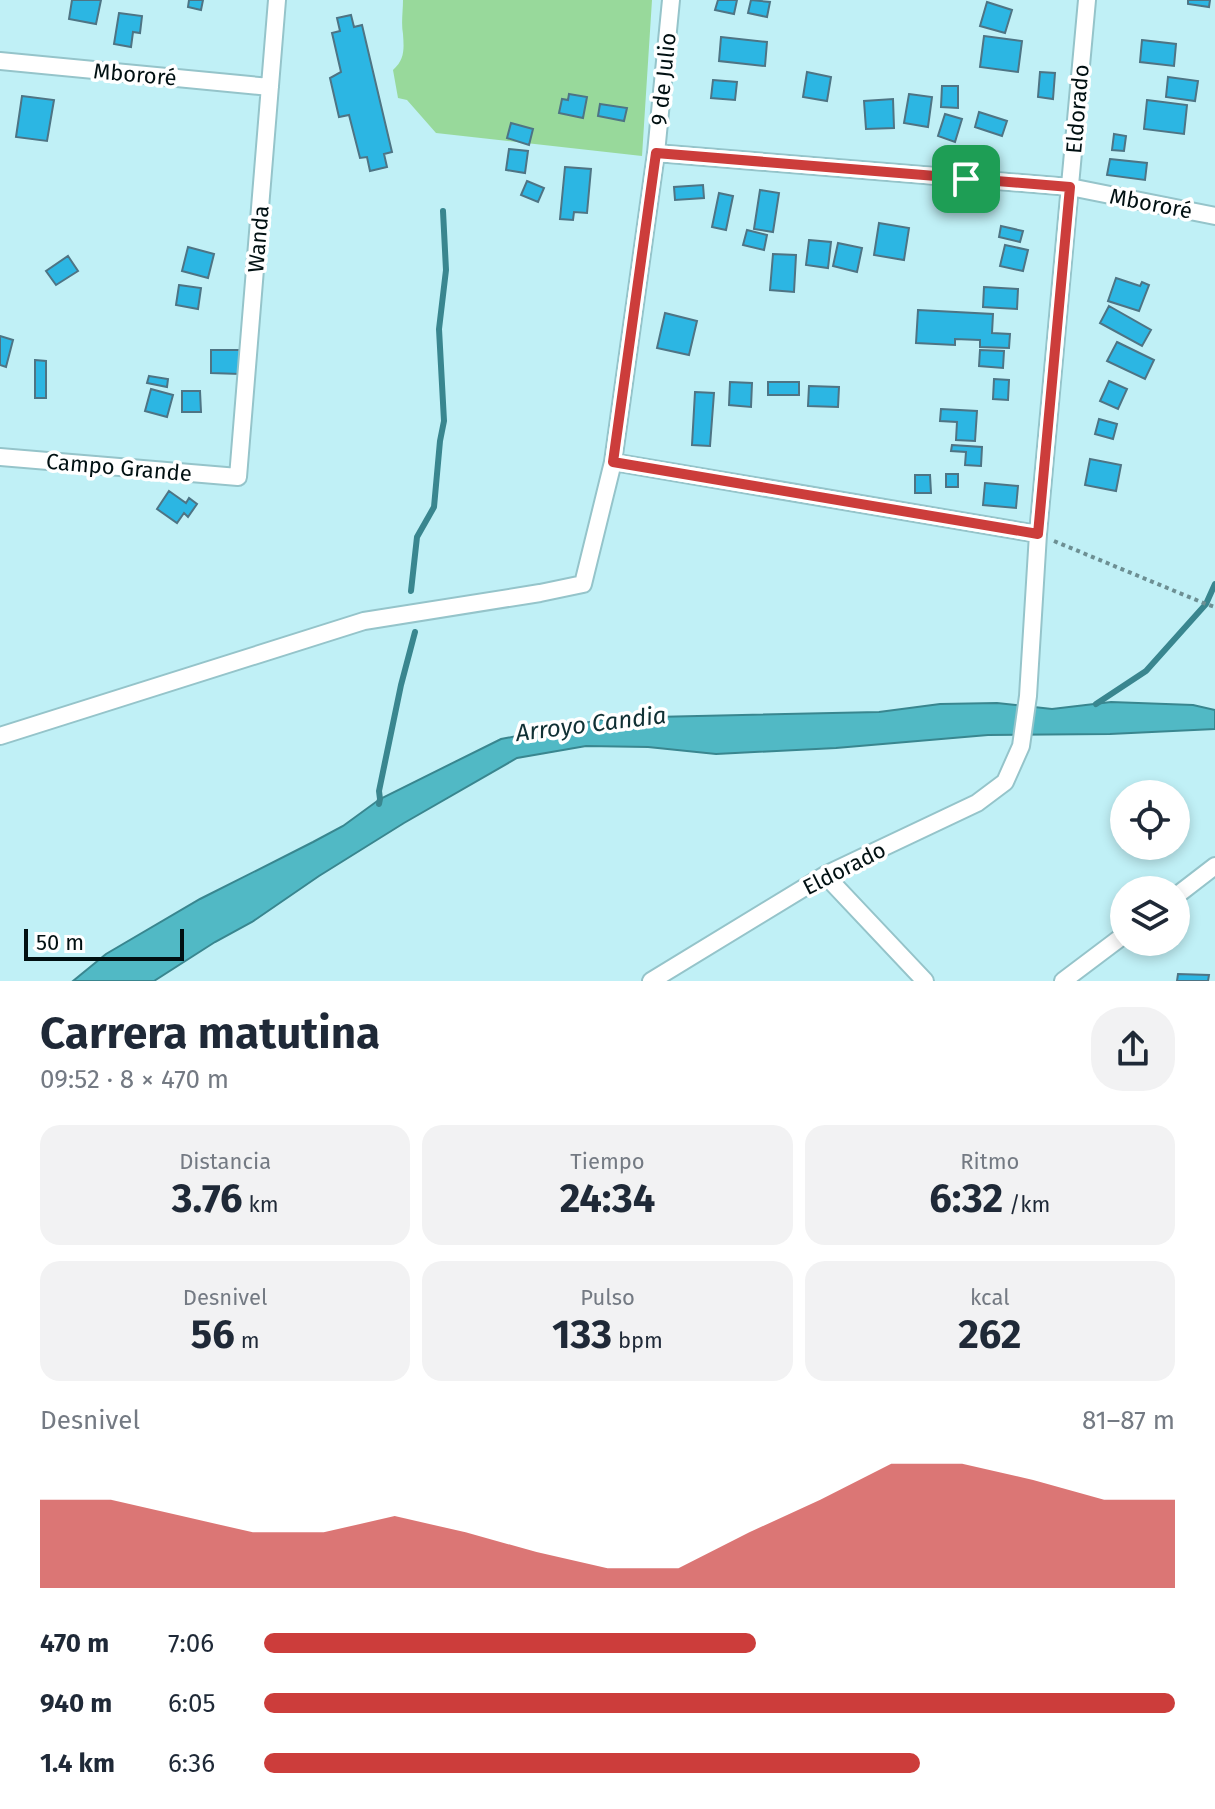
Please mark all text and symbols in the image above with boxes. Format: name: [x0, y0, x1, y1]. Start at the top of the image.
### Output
street label: 9 de Julio: [645, 31, 682, 127]
street label: Mbororé: [92, 57, 178, 92]
street label: Eldorado: [1060, 63, 1095, 155]
pin: [932, 145, 1000, 213]
icon: arrive: [944, 157, 988, 201]
street label: Mbororé: [1107, 182, 1194, 225]
street label: Wanda: [242, 204, 275, 274]
street label: Campo Grande: [45, 448, 193, 487]
water label: Arroyo Candia: [513, 701, 668, 747]
map controls: [1110, 780, 1190, 956]
button: locate: [1110, 780, 1190, 860]
street label: Eldorado: [798, 836, 890, 901]
button: layers: [1110, 876, 1190, 956]
scale bar: [24, 925, 184, 961]
text: 50 m: [36, 929, 84, 956]
text: Carrera matutina: [40, 1007, 380, 1060]
button: share: [1091, 1007, 1175, 1091]
text: 09:52 · 8 × 470 m: [40, 1064, 229, 1095]
text: Distancia: [179, 1148, 271, 1175]
text: Tiempo: [570, 1148, 645, 1175]
text: Ritmo: [960, 1148, 1019, 1175]
text: 3.76: [172, 1175, 243, 1223]
text: 24:34: [560, 1175, 655, 1223]
text: 6:32: [929, 1175, 1003, 1223]
text: km: [243, 1191, 279, 1218]
text: /km: [1003, 1191, 1050, 1218]
text: Desnivel: [183, 1284, 268, 1311]
text: Pulso: [580, 1284, 635, 1311]
text: kcal: [970, 1284, 1010, 1311]
text: 56: [191, 1311, 235, 1359]
text: 133: [552, 1311, 612, 1359]
text: 262: [958, 1311, 1022, 1359]
text: m: [235, 1327, 260, 1354]
text: bpm: [612, 1327, 663, 1354]
text: Desnivel: [40, 1405, 140, 1436]
text: 81–87 m: [1082, 1405, 1175, 1436]
text: 470 m: [40, 1628, 109, 1659]
text: 7:06: [168, 1628, 214, 1659]
text: 940 m: [40, 1688, 112, 1719]
text: 6:05: [168, 1688, 216, 1719]
text: 1.4 km: [40, 1748, 115, 1779]
text: 6:36: [168, 1748, 215, 1779]

